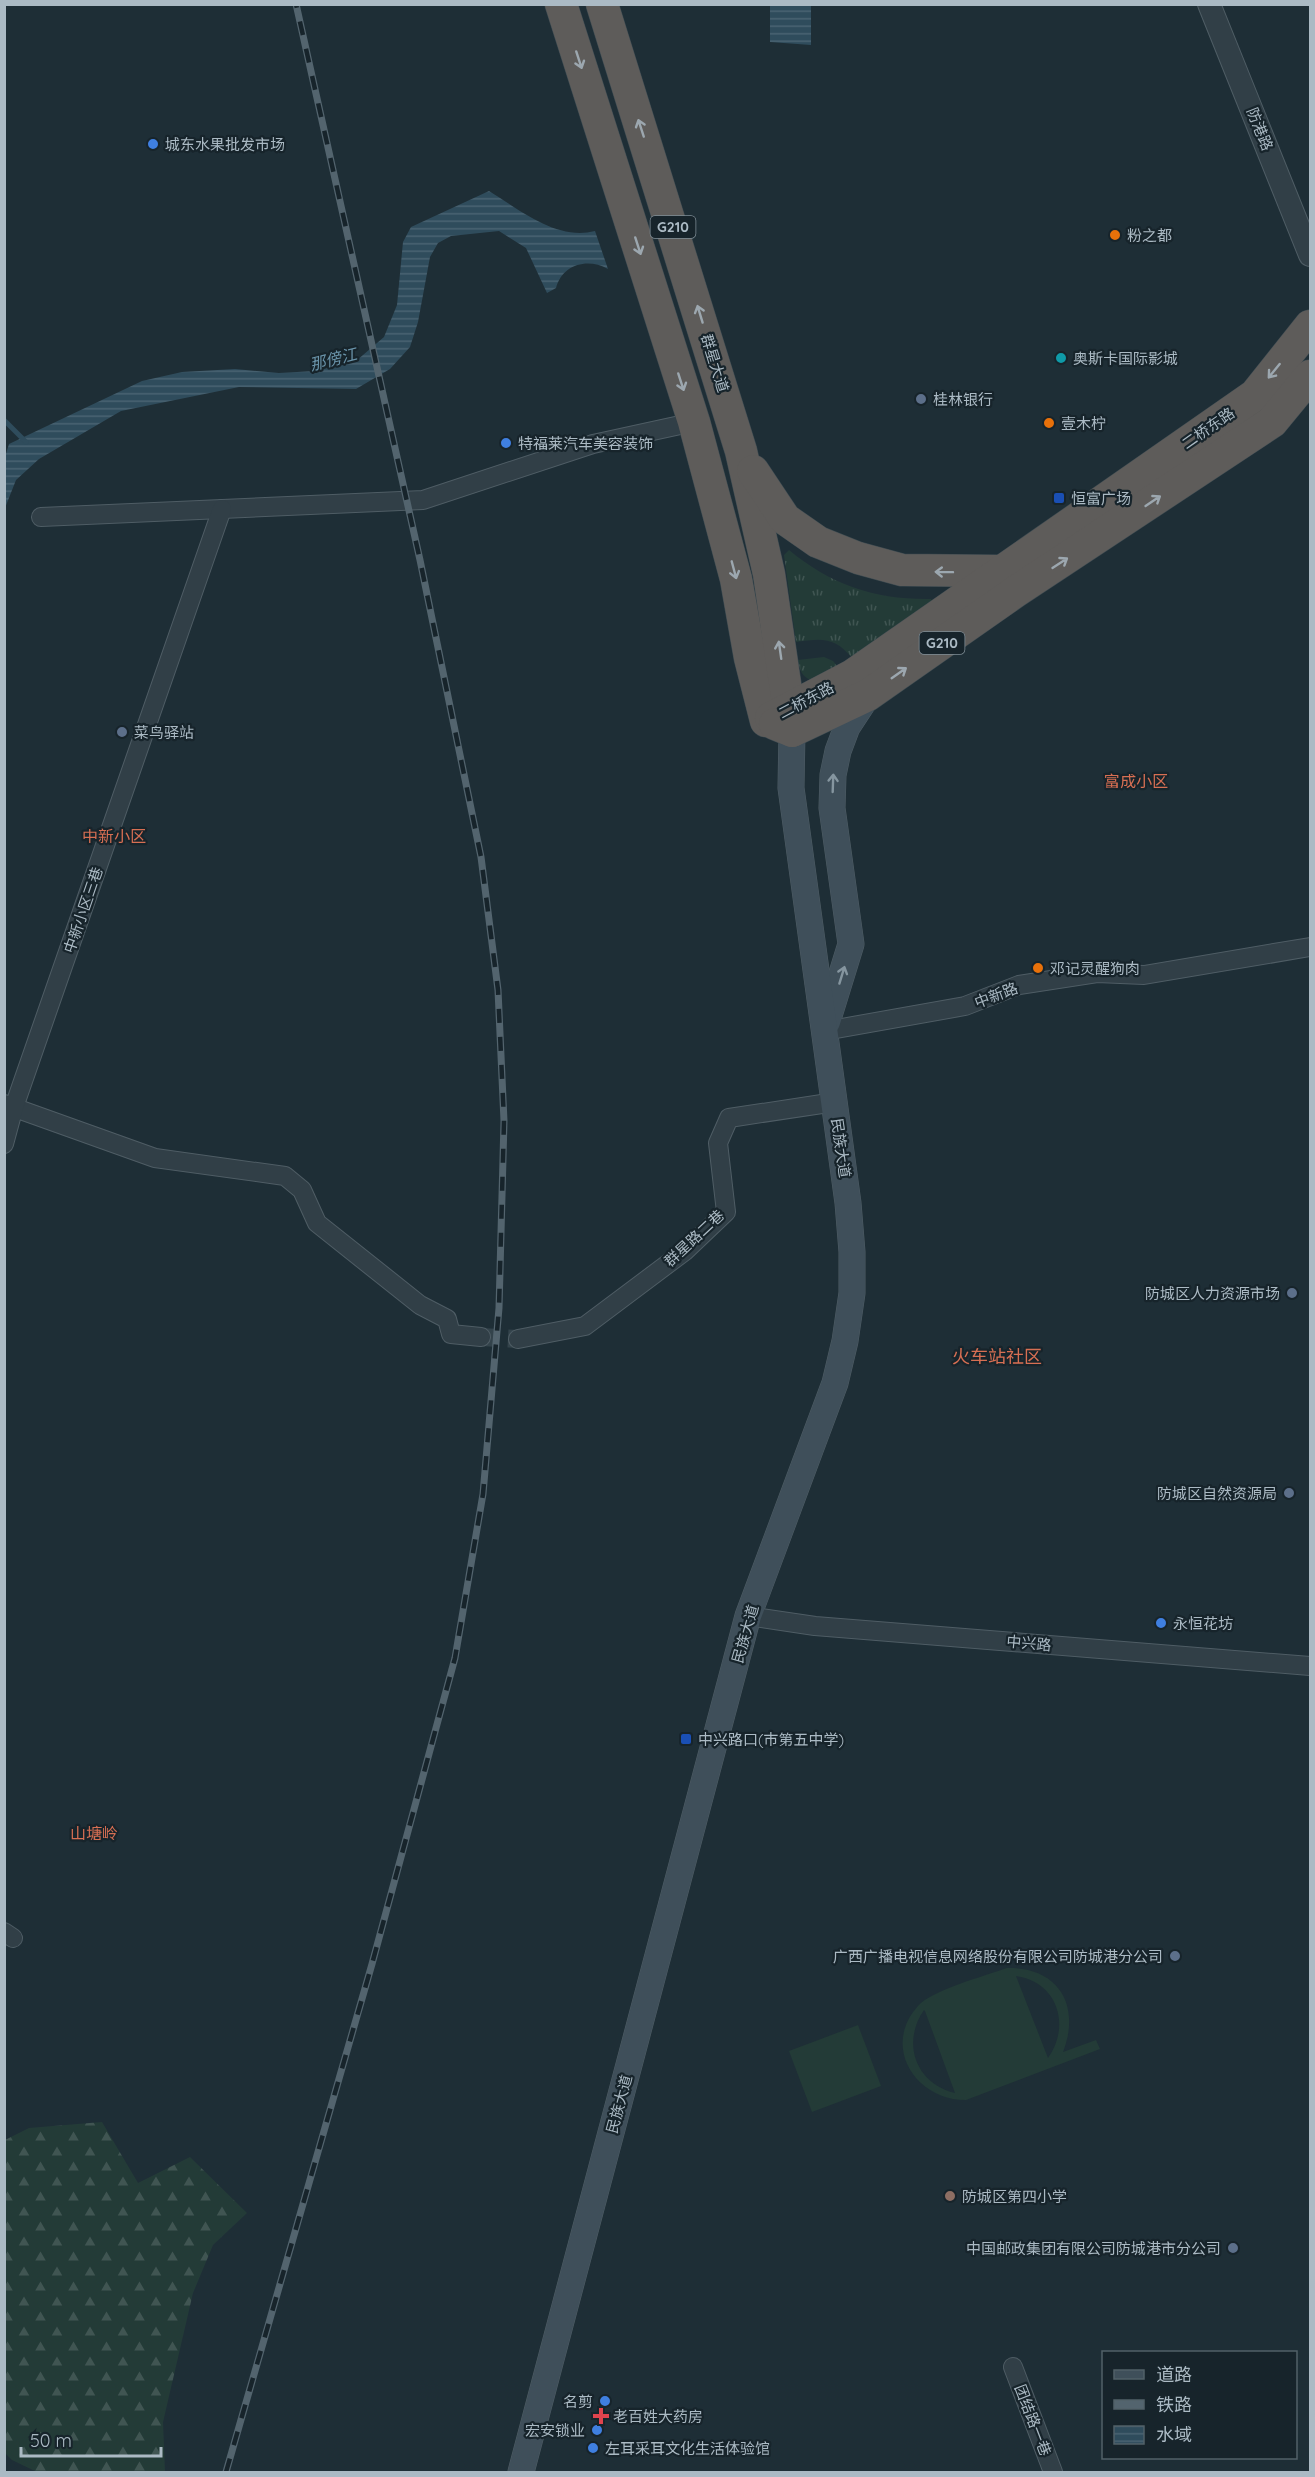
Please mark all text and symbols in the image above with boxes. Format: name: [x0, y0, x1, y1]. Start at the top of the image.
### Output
one-way arrow: [574, 50, 585, 69]
street label: 防港路: [1243, 105, 1277, 153]
one-way arrow: [635, 119, 646, 138]
place label: 城东水果批发市场: [165, 135, 285, 154]
marker: 城东水果批发市场: [146, 137, 160, 151]
road number: G210: [650, 216, 696, 238]
place label: 粉之都: [1127, 226, 1172, 245]
marker: 粉之都: [1108, 228, 1122, 242]
one-way arrow: [633, 236, 644, 255]
one-way arrow: [694, 305, 705, 324]
street label: 群星大道: [697, 332, 733, 394]
water label: 那傍江: [307, 343, 361, 375]
place label: 奥斯卡国际影城: [1073, 349, 1178, 368]
marker: 奥斯卡国际影城: [1054, 351, 1068, 365]
one-way arrow: [1268, 363, 1281, 379]
one-way arrow: [676, 372, 687, 391]
place label: 桂林银行: [933, 390, 993, 409]
marker: 桂林银行: [914, 392, 928, 406]
street label: 二桥东路: [1178, 403, 1238, 453]
place label: 壹木柠: [1061, 414, 1106, 433]
marker: 壹木柠: [1042, 416, 1056, 430]
place label: 特福莱汽车美容装饰: [518, 434, 653, 453]
marker: 特福莱汽车美容装饰: [499, 436, 513, 450]
place label: 恒富广场: [1071, 489, 1131, 508]
marker: 恒富广场: [1052, 491, 1066, 505]
one-way arrow: [1145, 495, 1161, 507]
one-way arrow: [1051, 557, 1067, 569]
one-way arrow: [728, 560, 740, 579]
one-way arrow: [935, 566, 955, 578]
road number: G210: [920, 632, 964, 654]
one-way arrow: [775, 640, 786, 660]
one-way arrow: [890, 667, 906, 679]
street label: 二桥东路: [775, 678, 837, 722]
place label: 菜鸟驿站: [134, 723, 194, 742]
marker: 菜鸟驿站: [115, 725, 129, 739]
district label: 富成小区: [1104, 771, 1168, 791]
one-way arrow: [828, 773, 839, 793]
district label: 中新小区: [82, 826, 146, 846]
street label: 中新小区三巷: [59, 864, 107, 956]
place label: 邓记灵醒狗肉: [1050, 959, 1140, 978]
marker: 邓记灵醒狗肉: [1031, 961, 1045, 975]
one-way arrow: [837, 966, 848, 985]
street label: 中新路: [972, 978, 1020, 1012]
street label: 民族大道: [827, 1117, 855, 1179]
street label: 群星路二巷: [660, 1205, 728, 1271]
place label: 防城区人力资源市场: [1145, 1284, 1280, 1303]
marker: 防城区人力资源市场: [1285, 1286, 1299, 1300]
district label: 火车站社区: [952, 1345, 1042, 1368]
place label: 防城区自然资源局: [1157, 1484, 1277, 1503]
marker: 防城区自然资源局: [1282, 1486, 1296, 1500]
street label: 民族大道: [728, 1603, 762, 1665]
place label: 永恒花坊: [1173, 1614, 1233, 1633]
marker: 永恒花坊: [1154, 1616, 1168, 1630]
street label: 中兴路: [1006, 1632, 1052, 1654]
place label: 中兴路口(巿第五中学): [698, 1730, 844, 1749]
marker: 中兴路口(巿第五中学): [679, 1732, 693, 1746]
district label: 山塘岭: [70, 1823, 118, 1843]
place label: 广西广播电视信息网络股份有限公司防城港分公司: [833, 1947, 1163, 1966]
marker: 广西广播电视信息网络股份有限公司防城港分公司: [1168, 1949, 1182, 1963]
street label: 民族大道: [602, 2073, 636, 2135]
place label: 防城区第四小学: [962, 2187, 1067, 2206]
marker: 防城区第四小学: [943, 2189, 957, 2203]
place label: 中国邮政集团有限公司防城港市分公司: [966, 2239, 1221, 2258]
marker: 中国邮政集团有限公司防城港市分公司: [1226, 2241, 1240, 2255]
legend: [1102, 2351, 1297, 2459]
text: 道路: [1156, 2363, 1192, 2386]
street label: 团结路一巷: [1011, 2382, 1055, 2458]
place label: 名剪: [563, 2392, 593, 2411]
text: 铁路: [1156, 2393, 1192, 2416]
marker: 名剪: [598, 2394, 612, 2408]
place label: 老百姓大药房: [613, 2407, 703, 2426]
marker: 老百姓大药房: [594, 2409, 608, 2423]
scale bar: [21, 2420, 160, 2458]
place label: 宏安锁业: [525, 2421, 585, 2440]
marker: 宏安锁业: [590, 2423, 604, 2437]
text: 水域: [1156, 2423, 1192, 2446]
text: 50 m: [30, 2429, 72, 2452]
place label: 左耳采耳文化生活体验馆: [605, 2439, 770, 2458]
marker: 左耳采耳文化生活体验馆: [586, 2441, 600, 2455]

